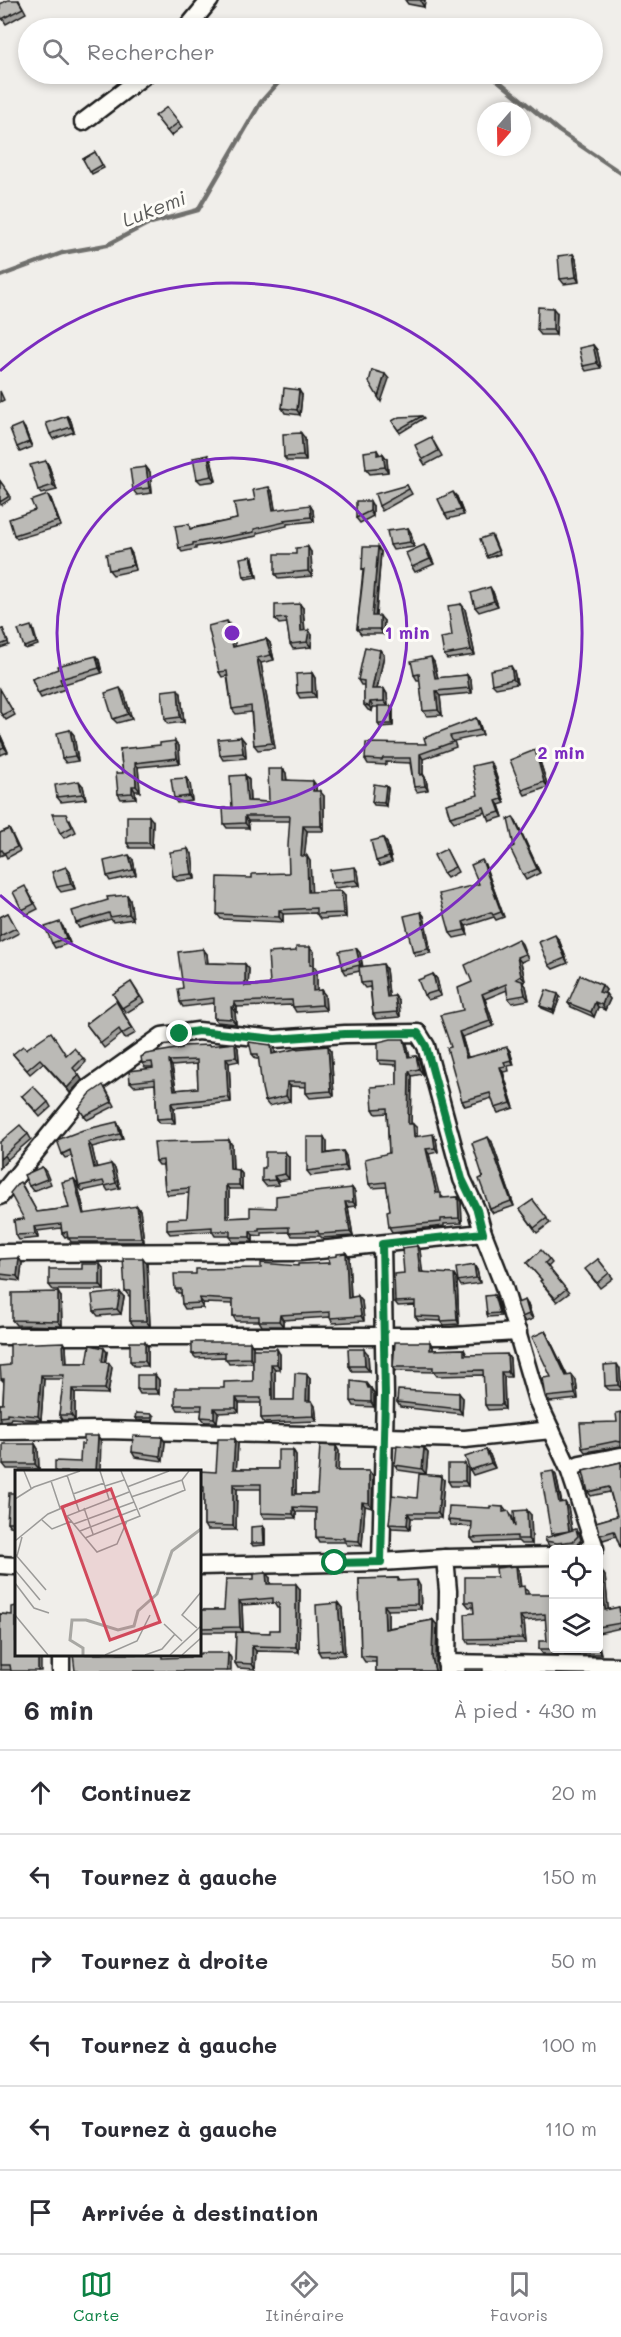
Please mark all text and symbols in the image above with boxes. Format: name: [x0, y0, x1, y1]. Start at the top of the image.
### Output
search box: [18, 18, 603, 84]
icon: search: [39, 35, 72, 68]
text: Rechercher: [87, 37, 215, 66]
north arrow: [477, 102, 531, 156]
water label: Lukemi: [118, 184, 190, 232]
text: 1 min: [384, 620, 430, 644]
centre of rings: [222, 623, 242, 643]
text: 2 min: [537, 740, 585, 764]
route end: [166, 1020, 192, 1046]
inset map: [15, 1470, 201, 1656]
map controls: [549, 1545, 603, 1653]
button: locate: [549, 1545, 603, 1599]
route start: [321, 1549, 347, 1575]
button: layers: [549, 1599, 603, 1653]
text: 6 min: [24, 1693, 93, 1727]
text: À pied · 430 m: [454, 1697, 597, 1723]
icon: ahead: [24, 1776, 57, 1809]
text: Continuez: [81, 1778, 191, 1807]
text: 20 m: [551, 1779, 597, 1805]
icon: left: [24, 1860, 57, 1893]
text: Tournez à gauche: [81, 1862, 277, 1891]
text: 150 m: [542, 1863, 597, 1889]
icon: right: [24, 1944, 57, 1977]
text: Tournez à droite: [81, 1946, 268, 1975]
text: 50 m: [551, 1947, 597, 1973]
icon: left: [24, 2028, 57, 2061]
text: Tournez à gauche: [81, 2030, 277, 2059]
text: 100 m: [541, 2031, 597, 2057]
icon: left: [24, 2112, 57, 2145]
text: Tournez à gauche: [81, 2114, 277, 2143]
text: 110 m: [544, 2115, 597, 2141]
icon: arrive: [24, 2196, 57, 2229]
text: Arrivée à destination: [81, 2198, 318, 2227]
tab: Carte: [73, 2268, 119, 2325]
tab: Itinéraire: [266, 2268, 344, 2325]
tab: Favoris: [490, 2268, 548, 2325]

